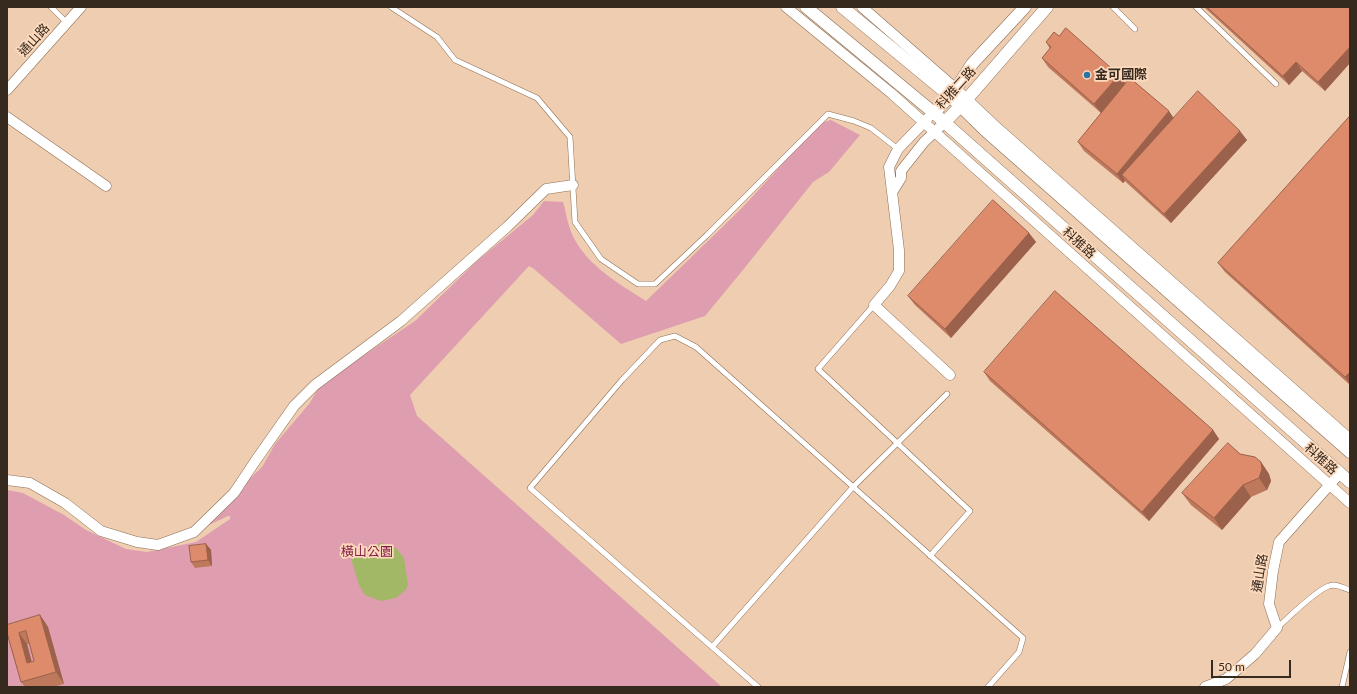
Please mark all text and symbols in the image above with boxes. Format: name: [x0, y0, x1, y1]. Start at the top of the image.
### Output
street label: 通山路: [15, 20, 53, 60]
street label: 科雅二路: [933, 63, 979, 113]
place label: 金可國際: [1095, 67, 1147, 83]
marker: 金可國際: [1082, 70, 1092, 80]
street label: 科雅路: [1059, 224, 1099, 262]
street label: 科雅路: [1301, 440, 1341, 478]
park label: 橫山公園: [341, 544, 393, 560]
street label: 通山路: [1249, 553, 1271, 593]
scale bar: [1213, 652, 1293, 678]
text: 50 m: [1218, 659, 1245, 674]

